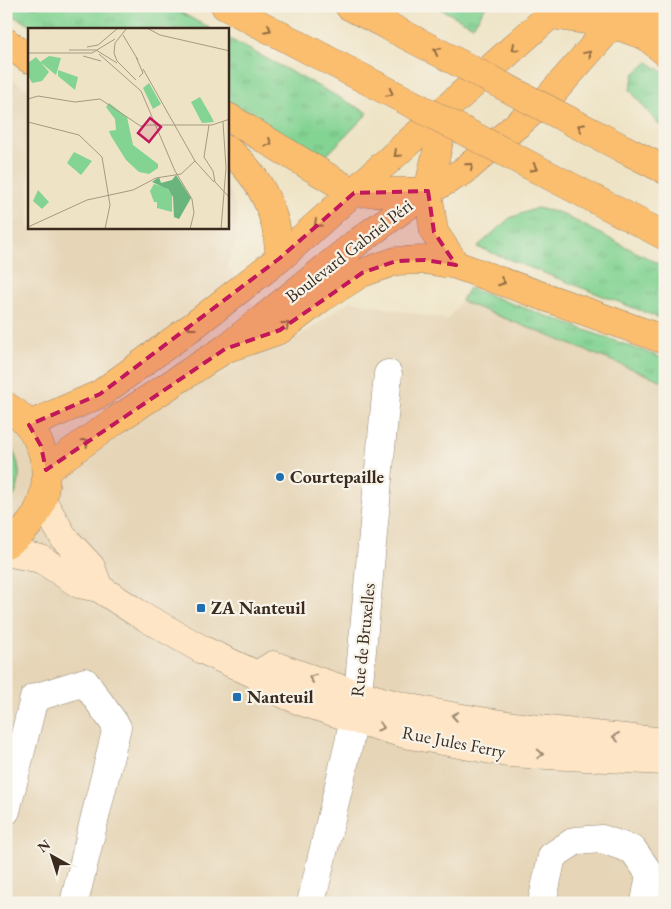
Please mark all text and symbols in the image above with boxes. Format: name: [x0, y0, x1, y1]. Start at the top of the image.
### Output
one-way arrow: [263, 23, 272, 33]
inset map: [28, 28, 229, 229]
one-way arrow: [511, 42, 520, 51]
one-way arrow: [433, 47, 442, 57]
one-way arrow: [582, 51, 590, 60]
one-way arrow: [385, 86, 394, 96]
one-way arrow: [577, 123, 586, 133]
one-way arrow: [264, 136, 273, 146]
one-way arrow: [393, 148, 402, 157]
one-way arrow: [529, 161, 538, 171]
one-way arrow: [464, 163, 473, 171]
street label: Boulevard Gabriel Péri: [280, 193, 417, 307]
one-way arrow: [314, 219, 323, 228]
one-way arrow: [497, 276, 506, 286]
one-way arrow: [187, 321, 197, 330]
one-way arrow: [280, 322, 290, 331]
one-way arrow: [80, 439, 89, 447]
place label: Courtepaille: [290, 465, 384, 488]
marker: Courtepaille: [274, 471, 286, 483]
street label: Rue de Bruxelles: [345, 582, 380, 698]
place label: ZA Nanteuil: [211, 596, 306, 619]
marker: ZA Nanteuil: [195, 602, 207, 614]
one-way arrow: [308, 674, 316, 684]
place label: Nanteuil: [247, 685, 314, 708]
marker: Nanteuil: [231, 691, 243, 703]
one-way arrow: [451, 712, 460, 722]
street label: Rue Jules Ferry: [400, 720, 508, 763]
one-way arrow: [376, 721, 384, 731]
one-way arrow: [612, 731, 620, 742]
one-way arrow: [537, 749, 545, 760]
north arrow: [28, 832, 78, 882]
text: N: [34, 835, 54, 856]

